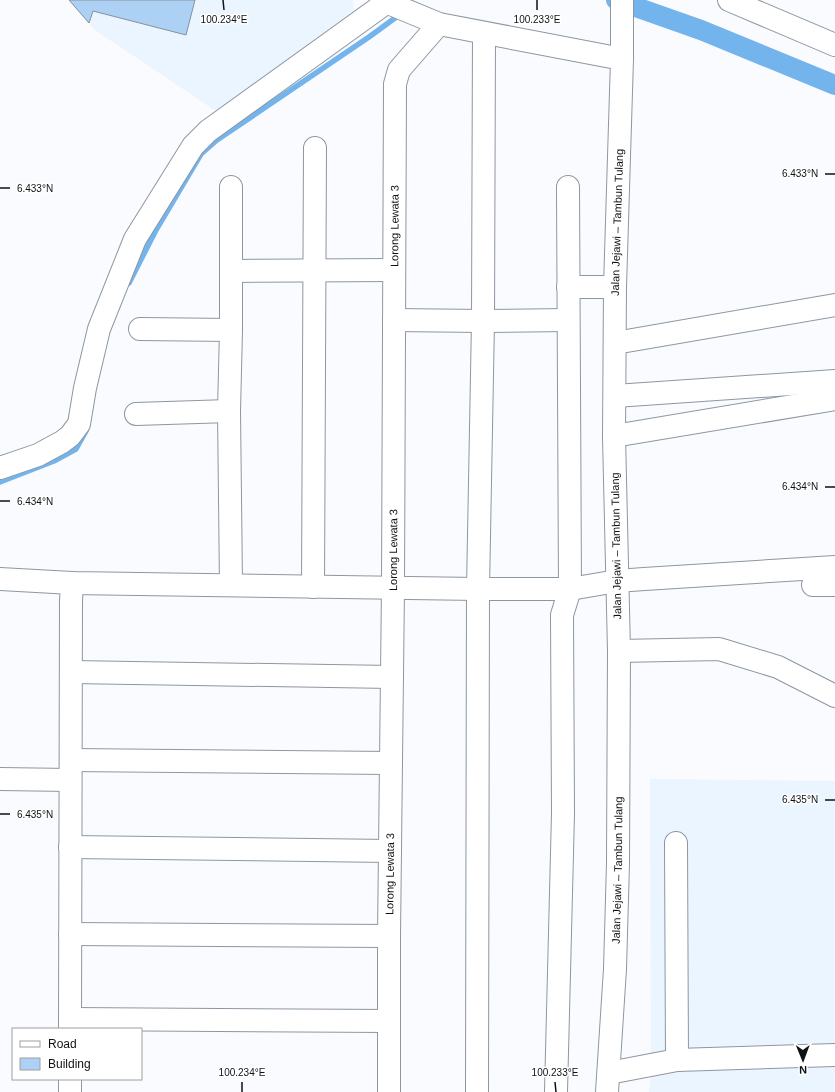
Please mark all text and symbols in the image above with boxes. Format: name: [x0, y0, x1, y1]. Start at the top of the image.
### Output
text: 100.234°E: [201, 14, 248, 25]
text: 100.233°E: [514, 14, 561, 25]
street label: Jalan Jejawi – Tambun Tulang: [609, 149, 625, 296]
text: 6.433°N: [782, 168, 818, 179]
text: 6.433°N: [17, 183, 53, 194]
street label: Lorong Lewata 3: [388, 185, 401, 267]
street label: Jalan Jejawi – Tambun Tulang: [609, 472, 623, 620]
text: 6.434°N: [782, 481, 818, 492]
text: 6.434°N: [17, 496, 53, 507]
street label: Lorong Lewata 3: [387, 509, 399, 591]
text: 6.435°N: [782, 794, 818, 805]
street label: Jalan Jejawi – Tambun Tulang: [610, 797, 624, 944]
text: 6.435°N: [17, 809, 53, 820]
street label: Lorong Lewata 3: [383, 833, 396, 915]
legend: [12, 1028, 142, 1080]
text: Road: [48, 1037, 77, 1051]
north arrow: [783, 1040, 823, 1080]
text: Building: [48, 1057, 91, 1071]
text: N: [799, 1064, 807, 1076]
text: 100.234°E: [219, 1067, 266, 1078]
text: 100.233°E: [532, 1067, 579, 1078]

